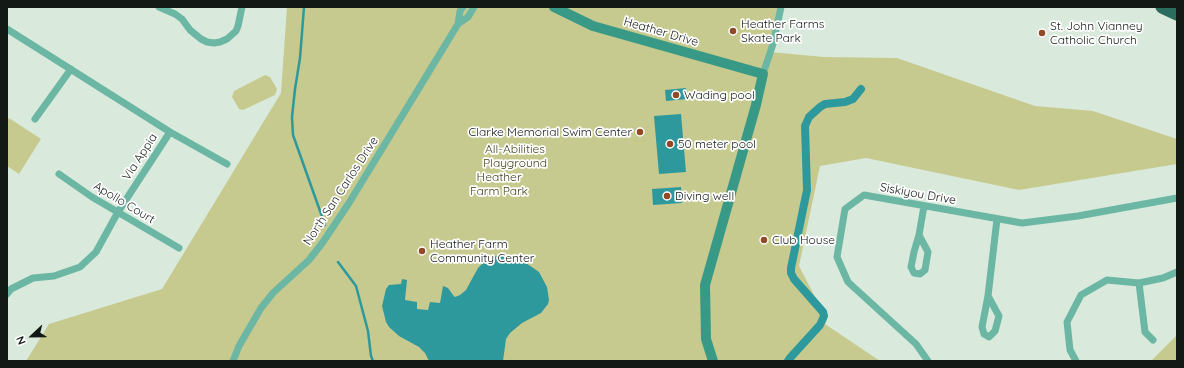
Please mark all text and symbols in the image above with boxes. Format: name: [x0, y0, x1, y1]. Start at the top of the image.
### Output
street label: Heather Drive: [622, 14, 700, 50]
place label: Heather Farms Skate Park: [741, 17, 824, 45]
place label: St. John Vianney Catholic Church: [1050, 19, 1143, 47]
marker: Heather Farms Skate Park: [728, 26, 738, 36]
marker: St. John Vianney Catholic Church: [1037, 28, 1047, 38]
place label: Wading pool: [684, 88, 755, 102]
marker: Wading pool: [671, 90, 681, 100]
place label: Clarke Memorial Swim Center: [468, 125, 632, 139]
marker: Clarke Memorial Swim Center: [635, 127, 645, 137]
street label: Via Appia: [119, 131, 161, 183]
street label: North San Carlos Drive: [301, 134, 381, 248]
place label: 50 meter pool: [678, 137, 756, 151]
marker: 50 meter pool: [665, 139, 675, 149]
park label: All-Abilities Playground: [483, 142, 547, 170]
park label: Heather Farm Park: [470, 170, 528, 198]
street label: Apollo Court: [91, 179, 157, 227]
street label: Siskiyou Drive: [879, 180, 957, 208]
place label: Diving well: [675, 189, 734, 203]
marker: Diving well: [662, 191, 672, 201]
place label: Club House: [772, 233, 835, 247]
marker: Club House: [759, 235, 769, 245]
place label: Heather Farm Community Center: [430, 237, 534, 265]
marker: Heather Farm Community Center: [417, 246, 427, 256]
north arrow: [12, 316, 52, 356]
text: N: [13, 334, 29, 347]

